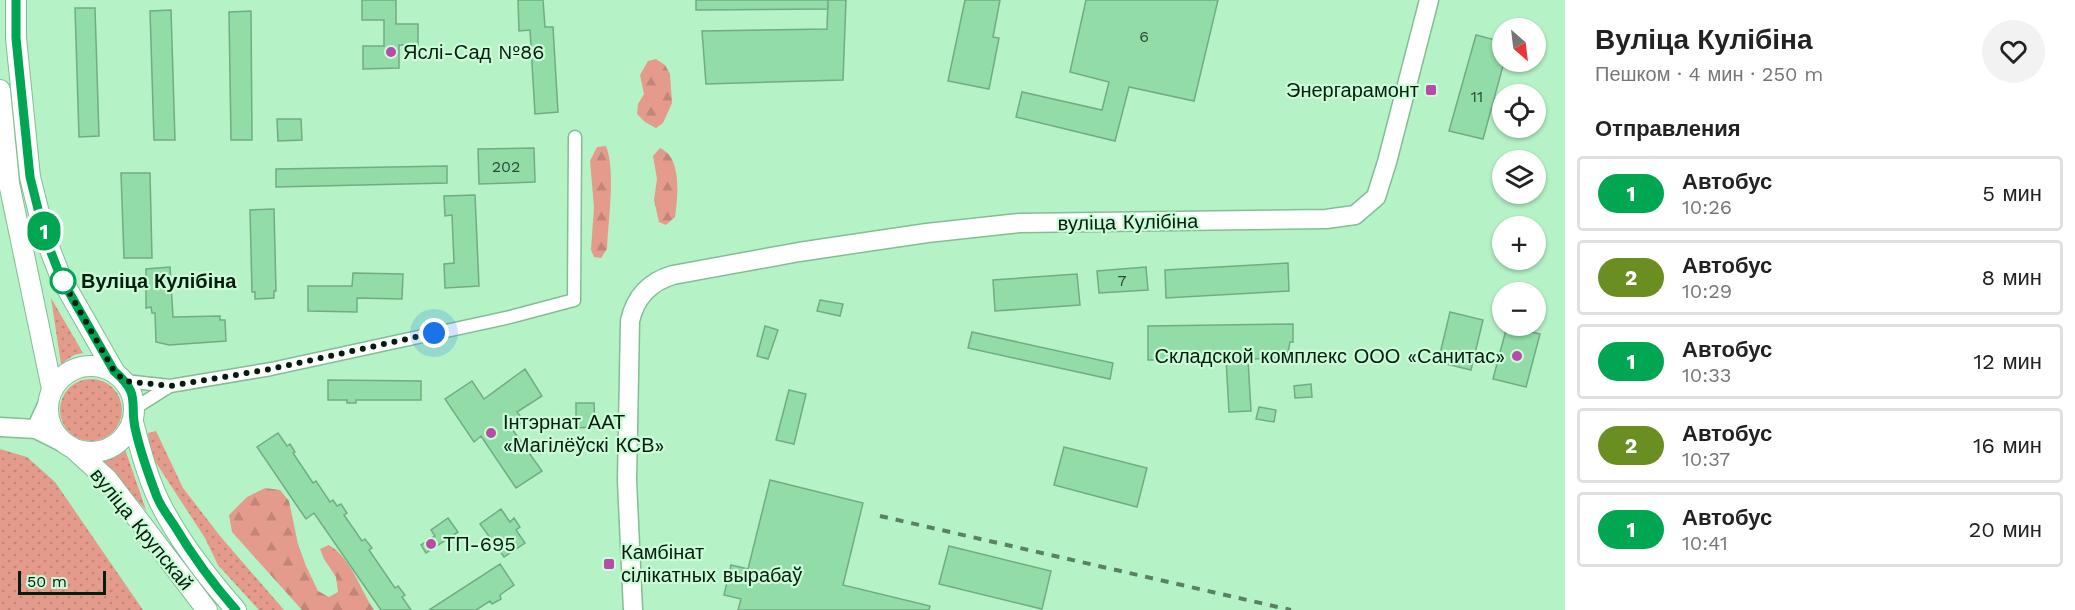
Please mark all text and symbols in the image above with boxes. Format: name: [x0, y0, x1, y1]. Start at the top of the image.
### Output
north arrow: [1492, 18, 1546, 72]
map controls: [1492, 18, 1546, 336]
button: heart: [1982, 20, 2045, 83]
text: Вуліца Кулібіна: [1595, 23, 1813, 56]
house number: 6: [1139, 27, 1149, 46]
place label: Яслі-Сад №86: [403, 40, 544, 64]
marker: Яслі-Сад №86: [384, 45, 398, 59]
text: Пешком · 4 мин · 250 m: [1595, 62, 1823, 86]
place label: Энергарамонт: [1286, 78, 1419, 102]
marker: Энергарамонт: [1424, 83, 1438, 97]
button: locate: [1492, 84, 1546, 138]
house number: 11: [1471, 87, 1483, 106]
text: Отправления: [1595, 116, 1741, 141]
button: layers: [1492, 150, 1546, 204]
house number: 202: [492, 157, 520, 176]
text: Автобус: [1682, 169, 1772, 194]
text: 1: [1626, 181, 1636, 206]
text: 5 мин: [1982, 181, 2042, 206]
text: 10:26: [1682, 195, 1732, 219]
street label: вуліца Кулібіна: [1057, 209, 1199, 235]
line badge: 1: [24, 212, 63, 250]
button: +: [1492, 216, 1546, 270]
text: 1: [39, 219, 49, 244]
text: Автобус: [1682, 253, 1772, 278]
text: 2: [1625, 265, 1637, 290]
text: 8 мин: [1981, 265, 2042, 290]
marker: Вуліца Кулібіна: [50, 268, 76, 294]
place label: Вуліца Кулібіна: [81, 269, 237, 293]
house number: 7: [1118, 271, 1127, 290]
text: 10:29: [1682, 279, 1732, 303]
button: −: [1492, 282, 1546, 336]
your location: [419, 318, 449, 348]
text: Автобус: [1682, 337, 1772, 362]
place label: Складской комплекс ООО «Санитас»: [1154, 344, 1505, 368]
marker: Складской комплекс ООО «Санитас»: [1510, 349, 1524, 363]
text: 1: [1626, 349, 1636, 374]
text: 12 мин: [1974, 349, 2042, 374]
text: 10:33: [1682, 363, 1731, 387]
place label: Інтэрнат ААТ «Магілёўскі КСВ»: [503, 410, 664, 457]
text: Автобус: [1682, 421, 1772, 446]
marker: Інтэрнат ААТ «Магілёўскі КСВ»: [484, 426, 498, 440]
text: 2: [1625, 433, 1637, 458]
text: 16 мин: [1973, 433, 2042, 458]
text: 10:37: [1682, 447, 1730, 471]
street label: вуліца Крупскай: [85, 463, 199, 595]
text: Автобус: [1682, 505, 1772, 530]
text: 1: [1626, 517, 1636, 542]
text: 20 мин: [1968, 517, 2042, 542]
text: 10:41: [1682, 531, 1728, 555]
place label: ТП-695: [443, 532, 516, 556]
marker: ТП-695: [424, 537, 438, 551]
place label: Камбінат сілікатных вырабаў: [621, 540, 802, 587]
marker: Камбінат сілікатных вырабаў: [602, 557, 616, 571]
scale bar: [18, 568, 106, 596]
text: 50 m: [27, 572, 67, 591]

